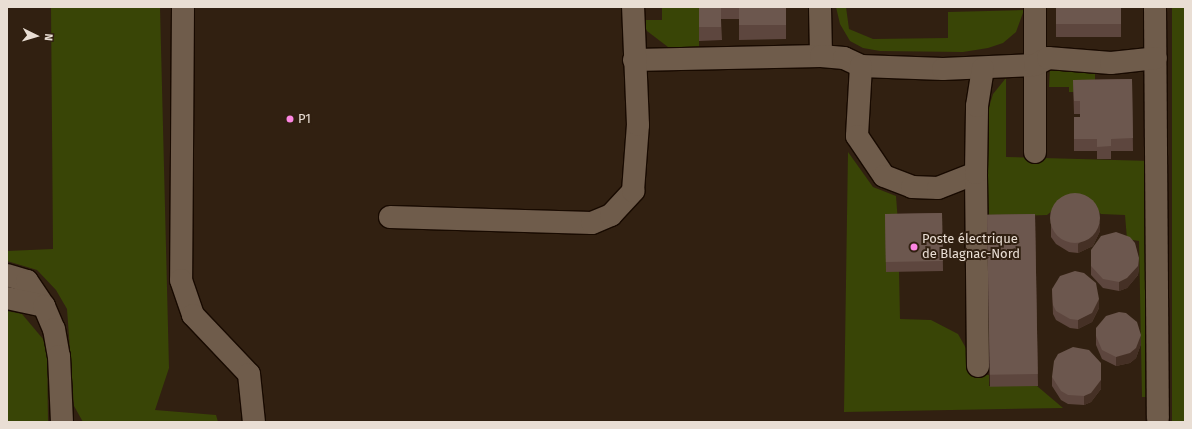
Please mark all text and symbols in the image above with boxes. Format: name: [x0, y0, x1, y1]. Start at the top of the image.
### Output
north arrow: [16, 16, 56, 56]
text: N: [42, 33, 55, 41]
place label: P1: [298, 111, 311, 127]
marker: P1: [285, 114, 295, 124]
place label: Poste électrique de Blagnac-Nord: [922, 232, 1020, 263]
marker: Poste électrique de Blagnac-Nord: [909, 242, 919, 252]

